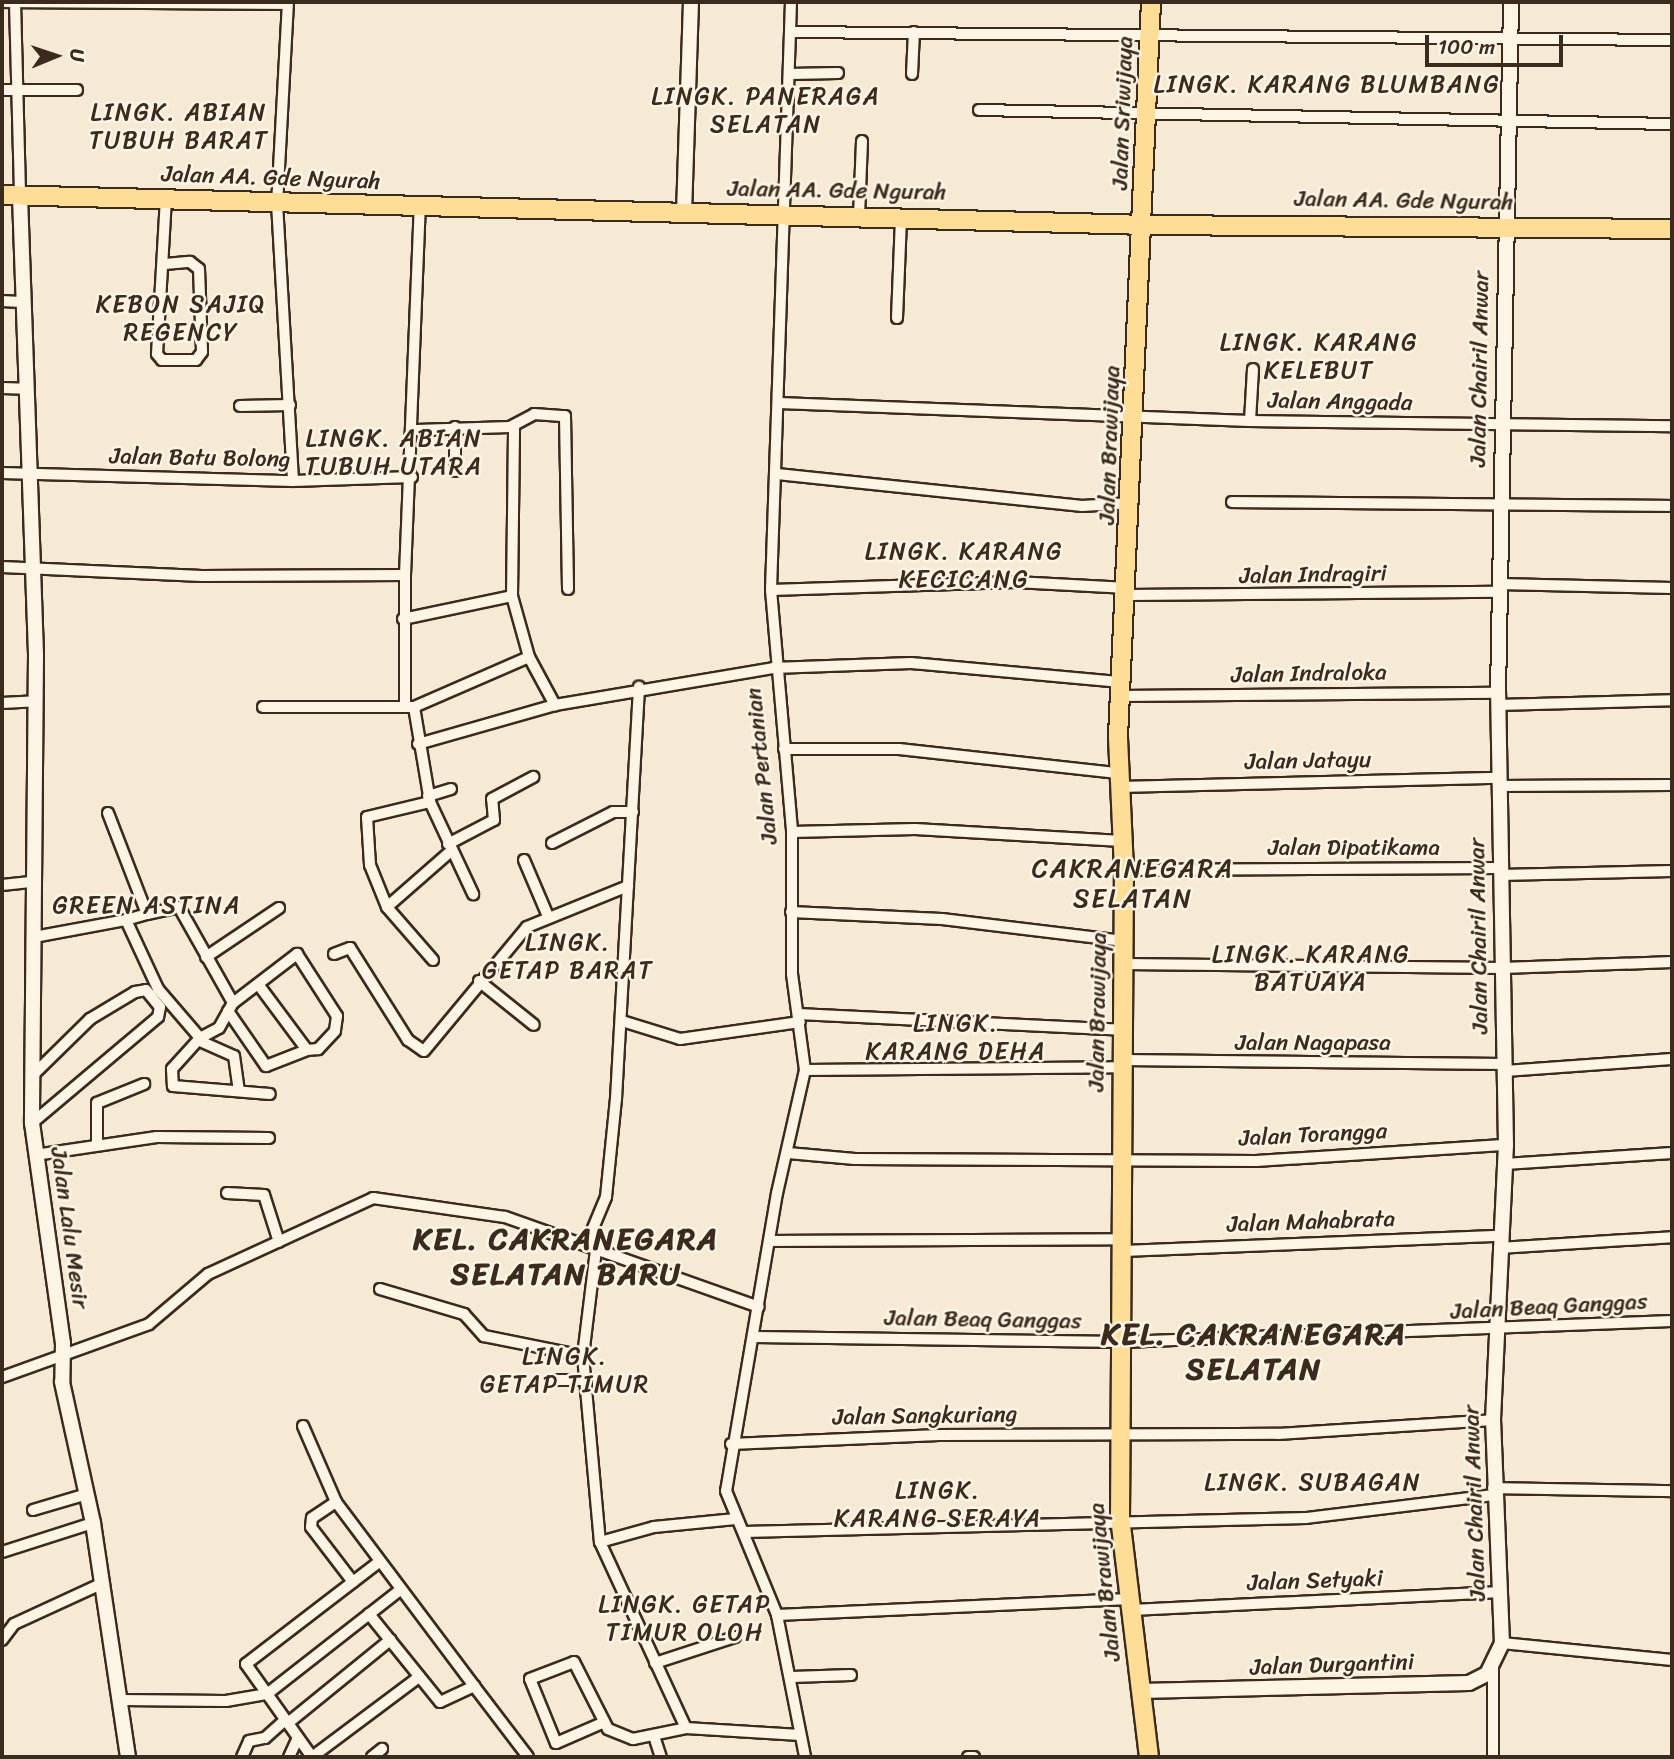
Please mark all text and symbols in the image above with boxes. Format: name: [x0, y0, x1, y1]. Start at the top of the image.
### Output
north arrow: [21, 21, 91, 91]
scale bar: [1429, 21, 1567, 65]
text: 100 m: [1438, 28, 1495, 66]
street label: Jalan Sriwijaya: [1107, 36, 1139, 190]
text: U: [61, 48, 94, 62]
district label: LINGK. KARANG BLUMBANG: [1156, 71, 1498, 99]
district label: LINGK. PANERAGA SELATAN: [653, 83, 879, 139]
district label: LINGK. ABIAN TUBUH BARAT: [91, 99, 267, 155]
street label: Jalan AA. Gde Ngurah: [161, 160, 381, 196]
street label: Jalan AA. Gde Ngurah: [727, 175, 947, 207]
street label: Jalan AA. Gde Ngurah: [1294, 185, 1514, 217]
street label: Jalan Chairil Anwar: [1464, 271, 1496, 467]
district label: KEBON SAJIQ REGENCY: [98, 291, 264, 347]
district label: LINGK. KARANG KELEBUT: [1221, 329, 1417, 385]
street label: Jalan Brawijaya: [1093, 365, 1127, 525]
street label: Jalan Anggada: [1267, 387, 1413, 417]
district label: LINGK. ABIAN TUBUH UTARA: [307, 425, 481, 481]
street label: Jalan Batu Bolong: [109, 443, 291, 473]
district label: LINGK. KARANG KECICANG: [866, 538, 1062, 594]
street label: Jalan Indragiri: [1239, 560, 1387, 590]
street label: Jalan Indraloka: [1231, 659, 1387, 689]
street label: Jalan Pertanian: [740, 686, 784, 846]
street label: Jalan Jatayu: [1244, 746, 1372, 776]
street label: Jalan Dipatikama: [1268, 834, 1440, 862]
street label: Jalan Chairil Anwar: [1463, 838, 1495, 1034]
district label: CAKRANEGARA SELATAN: [1034, 853, 1232, 914]
district label: GREEN ASTINA: [55, 892, 239, 920]
district label: LINGK. GETAP BARAT: [485, 929, 651, 985]
street label: Jalan Brawijaya: [1083, 933, 1113, 1091]
district label: LINGK. KARANG BATUAYA: [1213, 941, 1409, 997]
district label: LINGK. KARANG DEHA: [867, 1010, 1045, 1066]
street label: Jalan Nagapasa: [1236, 1029, 1390, 1057]
street label: Jalan Torangga: [1238, 1117, 1388, 1153]
street label: Jalan Lalu Mesir: [44, 1145, 94, 1311]
street label: Jalan Mahabrata: [1227, 1205, 1395, 1239]
district label: KEL. CAKRANEGARA SELATAN BARU: [416, 1221, 716, 1292]
street label: Jalan Beaq Ganggas: [1450, 1288, 1648, 1326]
street label: Jalan Beaq Ganggas: [884, 1304, 1082, 1336]
district label: KEL. CAKRANEGARA SELATAN: [1104, 1316, 1404, 1386]
district label: LINGK. GETAP TIMUR: [482, 1343, 648, 1399]
street label: Jalan Sangkuriang: [832, 1401, 1018, 1431]
street label: Jalan Chairil Anwar: [1458, 1405, 1492, 1601]
district label: LINGK. SUBAGAN: [1206, 1469, 1420, 1497]
district label: LINGK. KARANG SERAYA: [836, 1477, 1040, 1533]
street label: Jalan Brawijaya: [1083, 1502, 1127, 1662]
street label: Jalan Setyaki: [1246, 1565, 1384, 1597]
district label: LINGK. GETAP TIMUR OLOH: [601, 1591, 769, 1647]
street label: Jalan Durgantini: [1249, 1648, 1415, 1682]

